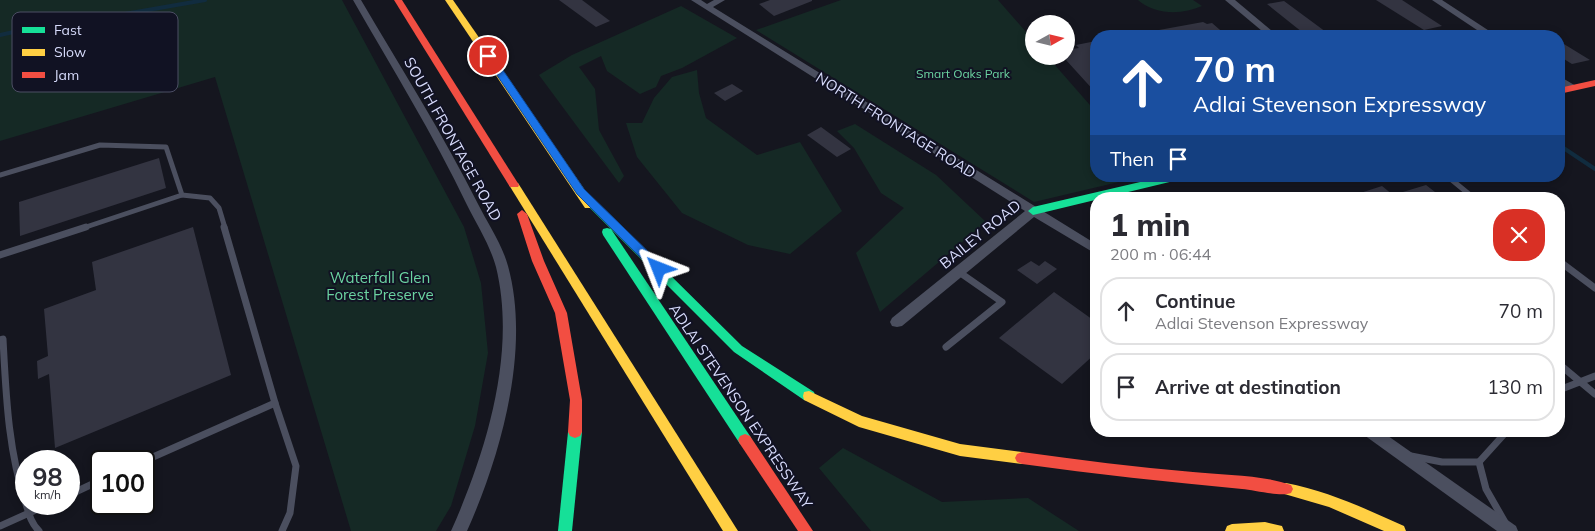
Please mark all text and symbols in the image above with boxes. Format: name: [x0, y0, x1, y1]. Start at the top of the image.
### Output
legend: [12, 12, 178, 92]
north arrow: [1025, 15, 1075, 65]
map controls: [1025, 15, 1075, 65]
text: Fast: [54, 21, 82, 39]
pin: [467, 35, 509, 77]
icon: arrive: [474, 42, 502, 70]
text: Slow: [54, 43, 86, 61]
text: 70 m: [1193, 47, 1276, 91]
icon: ahead: [1110, 50, 1175, 115]
street label: SOUTH FRONTAGE ROAD: [400, 54, 506, 224]
text: Jam: [54, 66, 79, 84]
park label: Smart Oaks Park: [916, 66, 1011, 81]
street label: NORTH FRONTAGE ROAD: [812, 68, 980, 182]
text: Adlai Stevenson Expressway: [1193, 90, 1486, 118]
icon: arrive: [1164, 145, 1192, 173]
text: Then: [1110, 147, 1154, 171]
street label: BAILEY ROAD: [936, 196, 1024, 272]
text: 1 min: [1110, 206, 1190, 244]
button: close: [1493, 209, 1545, 261]
position arrow: [632, 242, 684, 294]
text: 200 m · 06:44: [1110, 244, 1211, 264]
park label: Waterfall Glen Forest Preserve: [326, 268, 434, 304]
text: Continue: [1155, 289, 1235, 313]
icon: ahead: [1112, 297, 1140, 325]
text: 70 m: [1499, 299, 1543, 323]
street label: ADLAI STEVENSON EXPRESSWAY: [665, 300, 817, 513]
text: Adlai Stevenson Expressway: [1155, 313, 1368, 333]
icon: arrive: [1112, 373, 1140, 401]
text: Arrive at destination: [1155, 375, 1341, 399]
text: 130 m: [1487, 375, 1543, 399]
speed limit sign: 100: [90, 450, 155, 515]
text: 98: [32, 461, 63, 492]
text: km/h: [34, 487, 61, 502]

